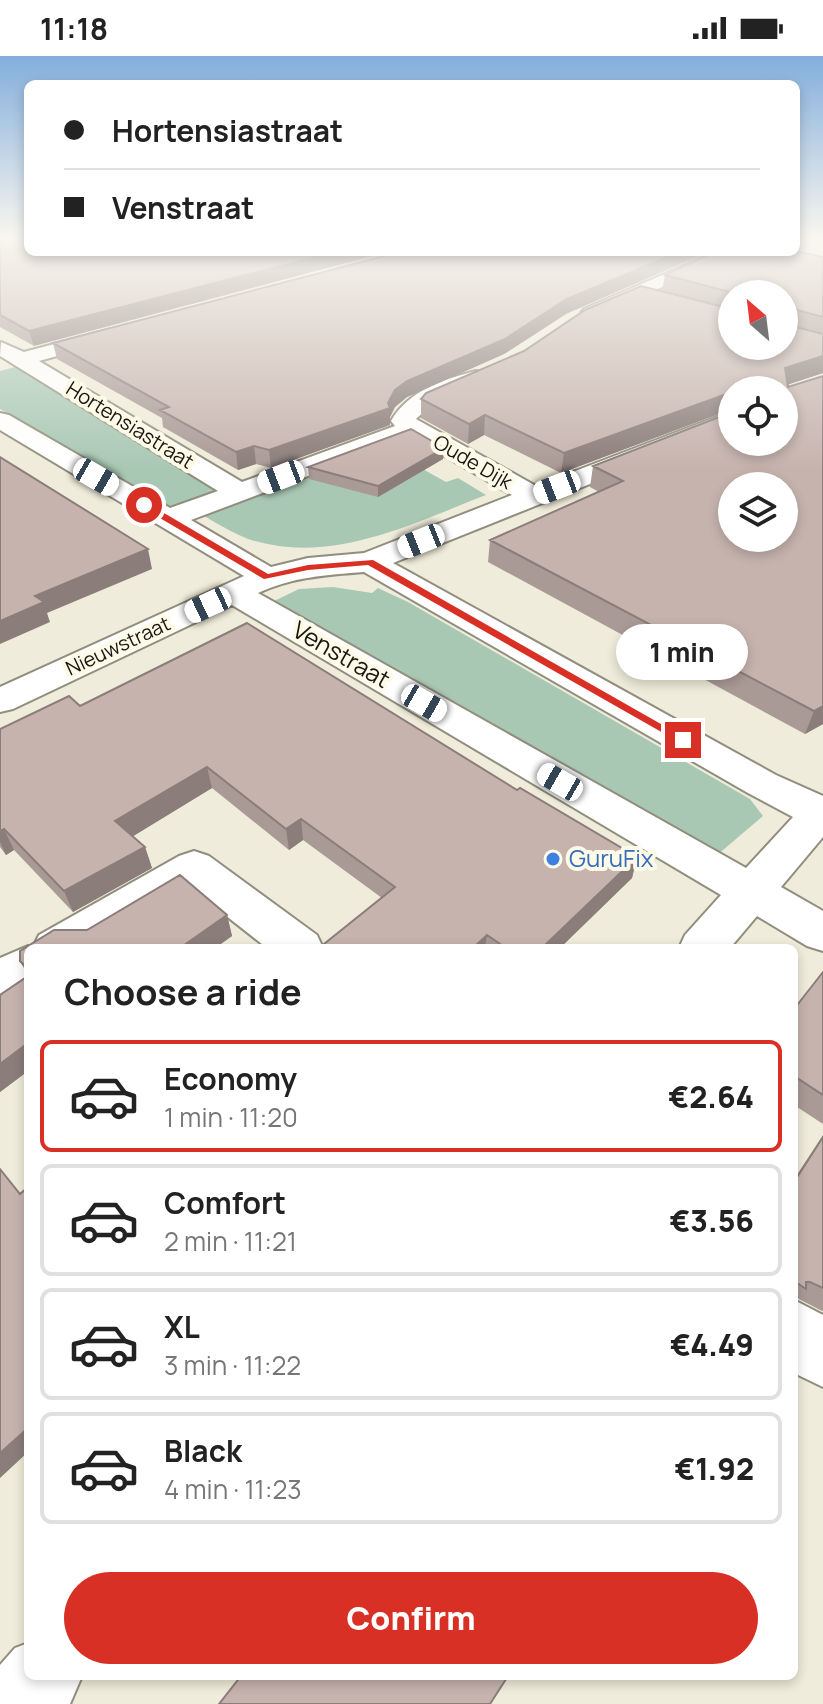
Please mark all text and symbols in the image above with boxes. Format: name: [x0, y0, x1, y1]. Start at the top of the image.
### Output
text: 11:18: [40, 8, 108, 49]
text: Hortensiastraat: [112, 110, 343, 151]
text: Venstraat: [112, 187, 254, 228]
north arrow: [718, 280, 798, 360]
map controls: [718, 280, 798, 552]
street label: Hortensiastraat: [61, 375, 199, 475]
button: locate: [718, 376, 798, 456]
street label: Oude Dijk: [429, 428, 519, 496]
car: [69, 455, 123, 499]
car: [254, 457, 308, 497]
car: [530, 467, 584, 507]
button: layers: [718, 472, 798, 552]
route start: [126, 487, 162, 523]
car: [394, 521, 448, 561]
car: [181, 584, 235, 626]
street label: Nieuwstraat: [61, 610, 174, 682]
street label: Venstraat: [287, 613, 397, 695]
callout: 1 min: [617, 624, 749, 680]
text: 1 min: [649, 634, 715, 670]
car: [397, 681, 451, 725]
route end: [665, 722, 701, 758]
car: [533, 760, 587, 804]
place label: GuruFix: [569, 841, 654, 874]
marker: GuruFix: [544, 850, 562, 868]
text: Choose a ride: [64, 967, 302, 1016]
text: Economy: [164, 1058, 297, 1099]
icon: car: [68, 1060, 140, 1132]
text: €2.64: [668, 1076, 754, 1117]
text: 1 min · 11:20: [164, 1099, 298, 1135]
text: Comfort: [164, 1182, 286, 1223]
icon: car: [68, 1184, 140, 1256]
text: €3.56: [670, 1200, 754, 1241]
text: 2 min · 11:21: [164, 1223, 297, 1259]
text: XL: [164, 1306, 200, 1347]
icon: car: [68, 1308, 140, 1380]
text: €4.49: [670, 1324, 754, 1365]
text: 3 min · 11:22: [164, 1347, 301, 1383]
text: Black: [164, 1430, 242, 1471]
icon: car: [68, 1432, 140, 1504]
text: €1.92: [674, 1448, 754, 1489]
text: 4 min · 11:23: [164, 1471, 302, 1507]
button: Confirm: [64, 1572, 758, 1664]

